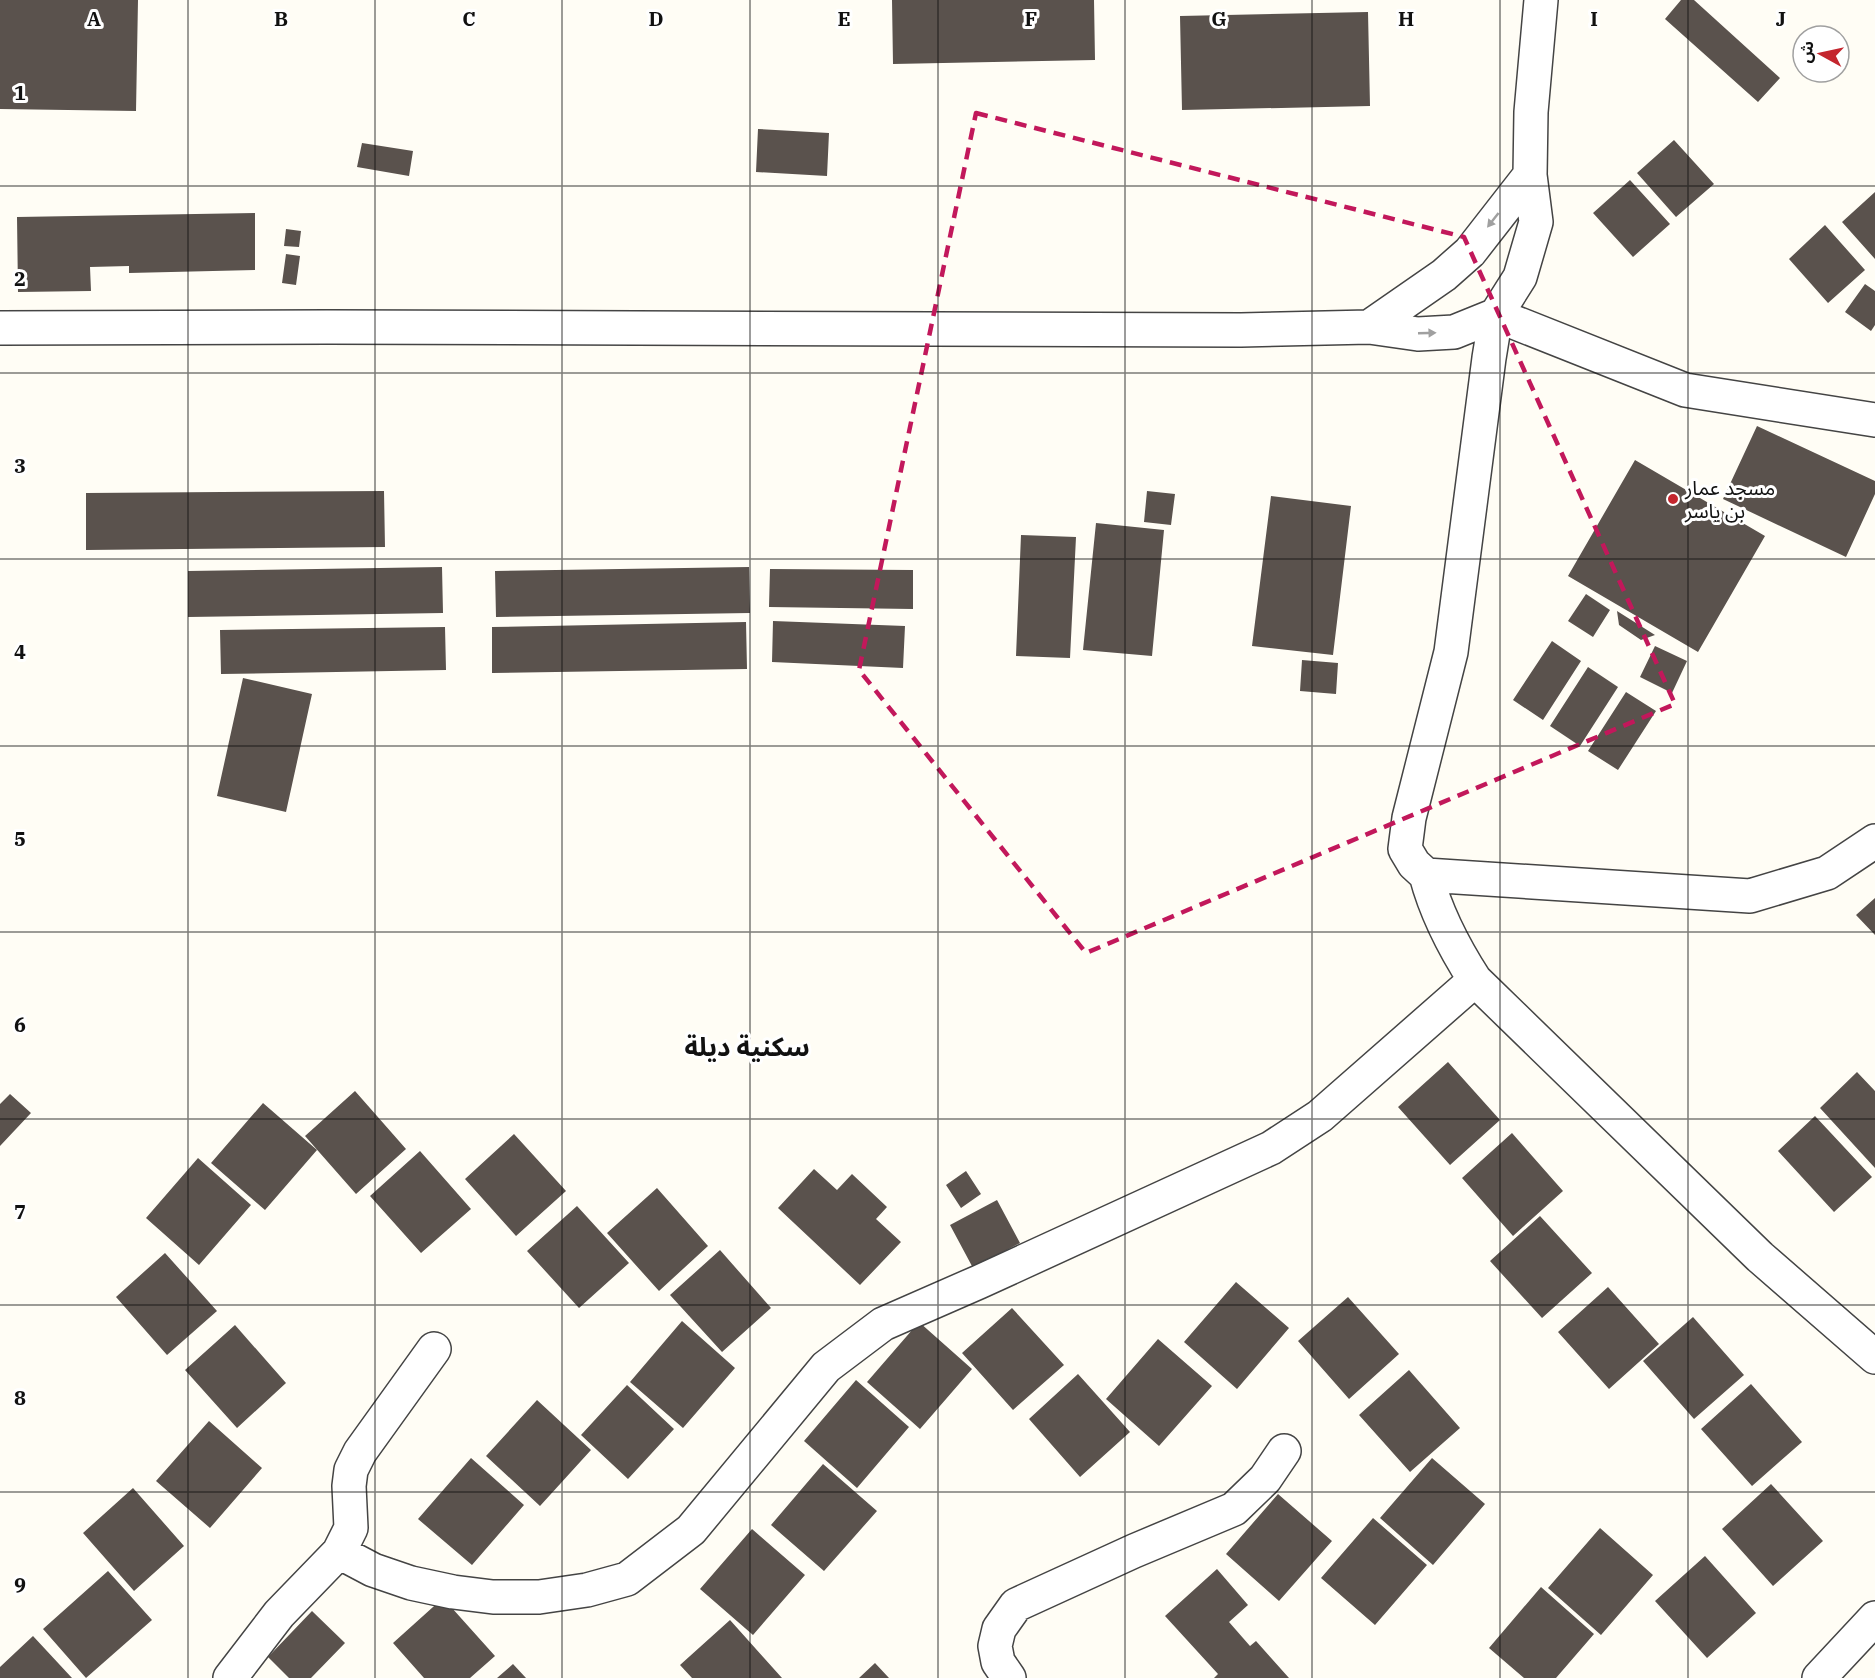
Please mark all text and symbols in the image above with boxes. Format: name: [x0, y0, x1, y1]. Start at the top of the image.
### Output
text: A: [87, 5, 101, 32]
text: B: [274, 5, 288, 32]
text: C: [462, 5, 476, 32]
text: D: [648, 5, 664, 32]
text: E: [837, 5, 851, 32]
text: F: [1025, 5, 1037, 32]
text: G: [1211, 5, 1227, 32]
text: H: [1398, 5, 1414, 32]
text: I: [1590, 5, 1598, 32]
text: J: [1776, 5, 1786, 32]
north arrow: [1791, 24, 1851, 84]
text: ش: [1795, 40, 1818, 64]
text: 1: [14, 79, 26, 106]
one-way arrow: [1487, 212, 1500, 228]
text: 2: [14, 265, 26, 292]
one-way arrow: [1418, 328, 1437, 337]
text: 3: [14, 452, 26, 479]
place label: مسجد عمار بن ياسر: [1684, 474, 1775, 524]
marker: مسجد عمار بن ياسر: [1666, 492, 1680, 506]
text: 4: [14, 638, 26, 665]
text: 5: [14, 825, 26, 852]
text: 6: [14, 1011, 26, 1038]
district label: سكنية ديلة: [684, 1029, 810, 1063]
text: 7: [14, 1198, 26, 1225]
text: 8: [14, 1384, 26, 1411]
text: 9: [14, 1571, 26, 1598]

